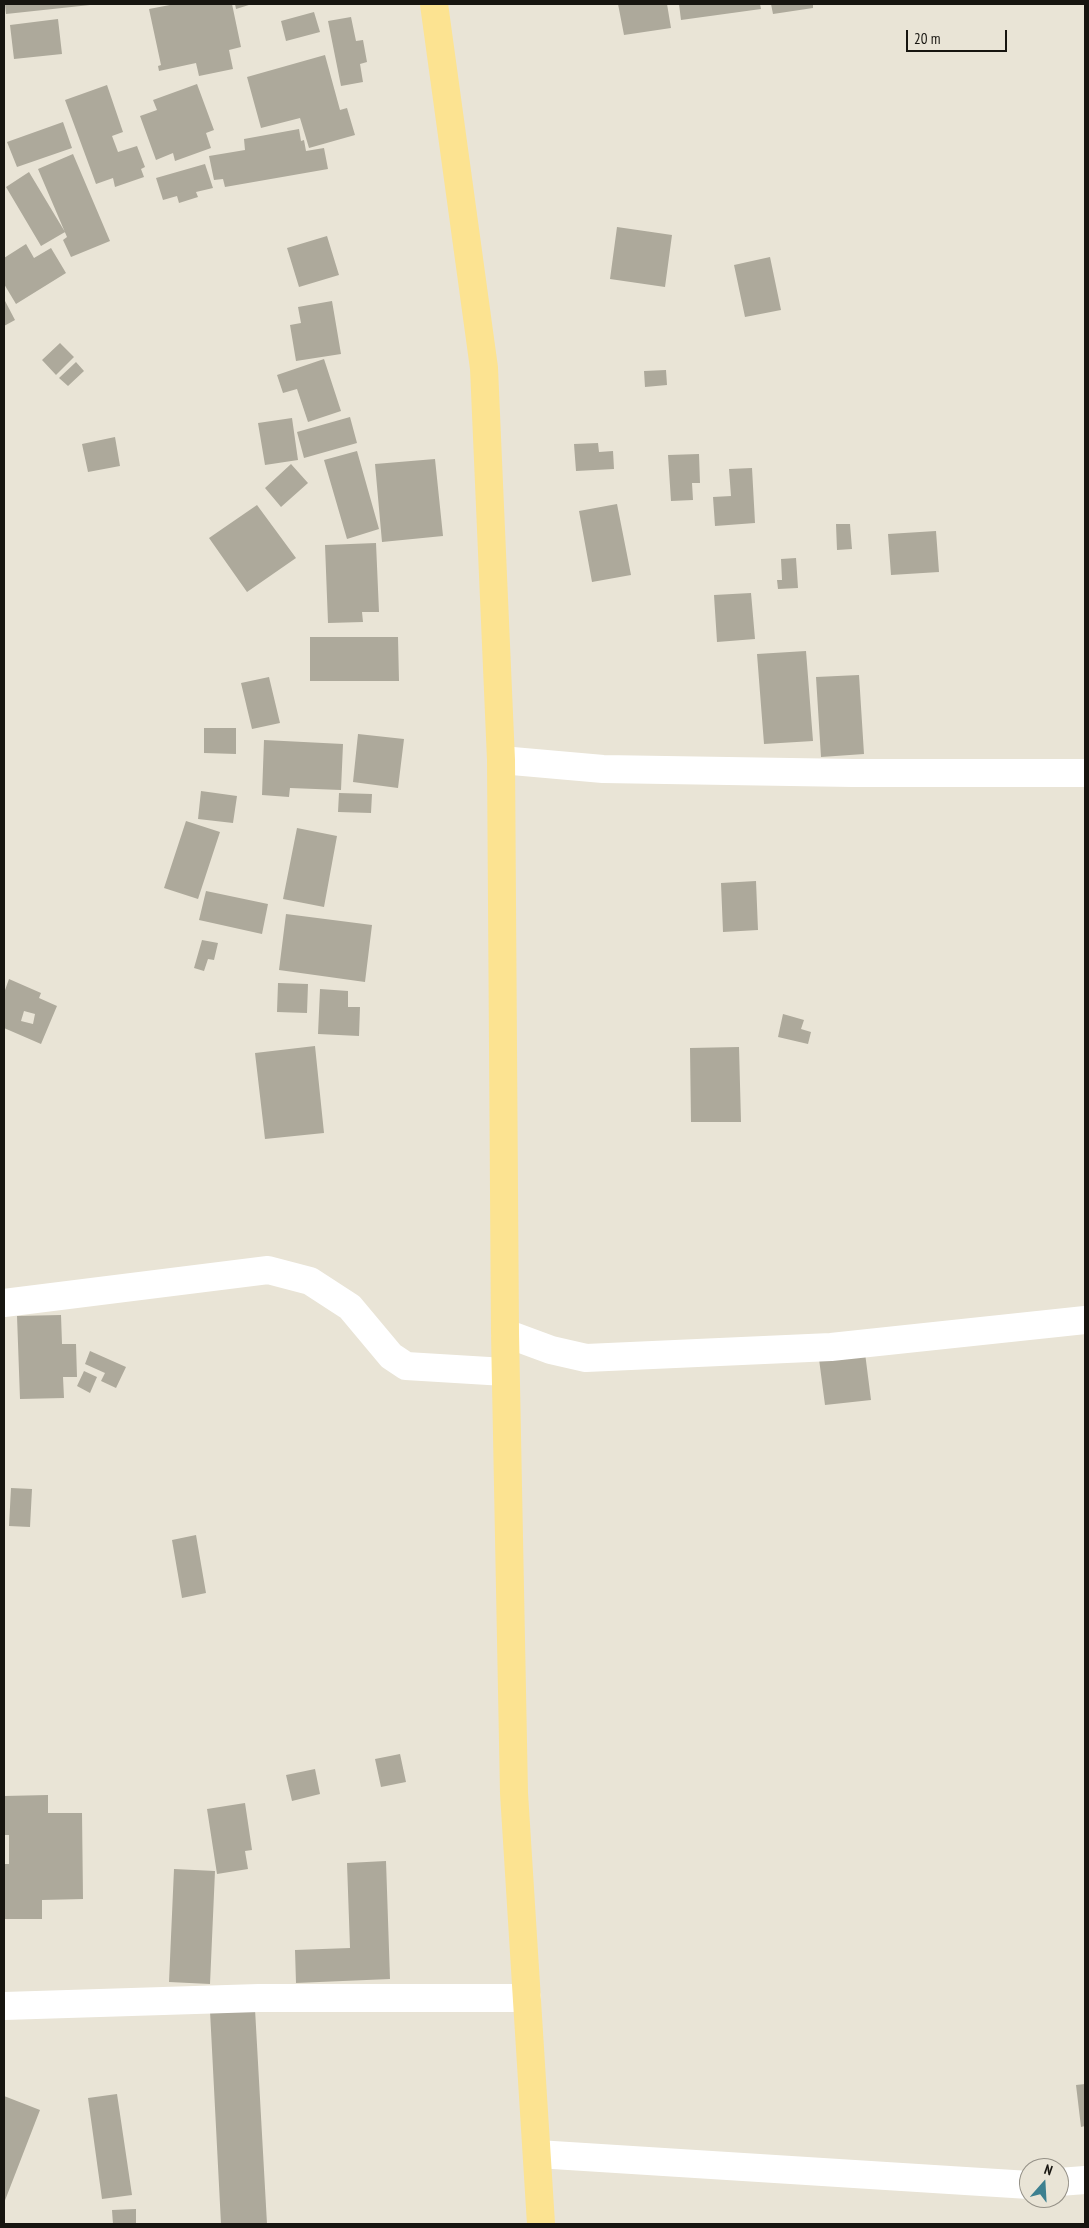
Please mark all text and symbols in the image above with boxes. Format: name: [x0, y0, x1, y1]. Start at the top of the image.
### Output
scale bar: [909, 20, 1010, 52]
text: 20 m: [914, 29, 940, 48]
north arrow: [1019, 2158, 1069, 2208]
text: N: [1042, 2160, 1055, 2180]

